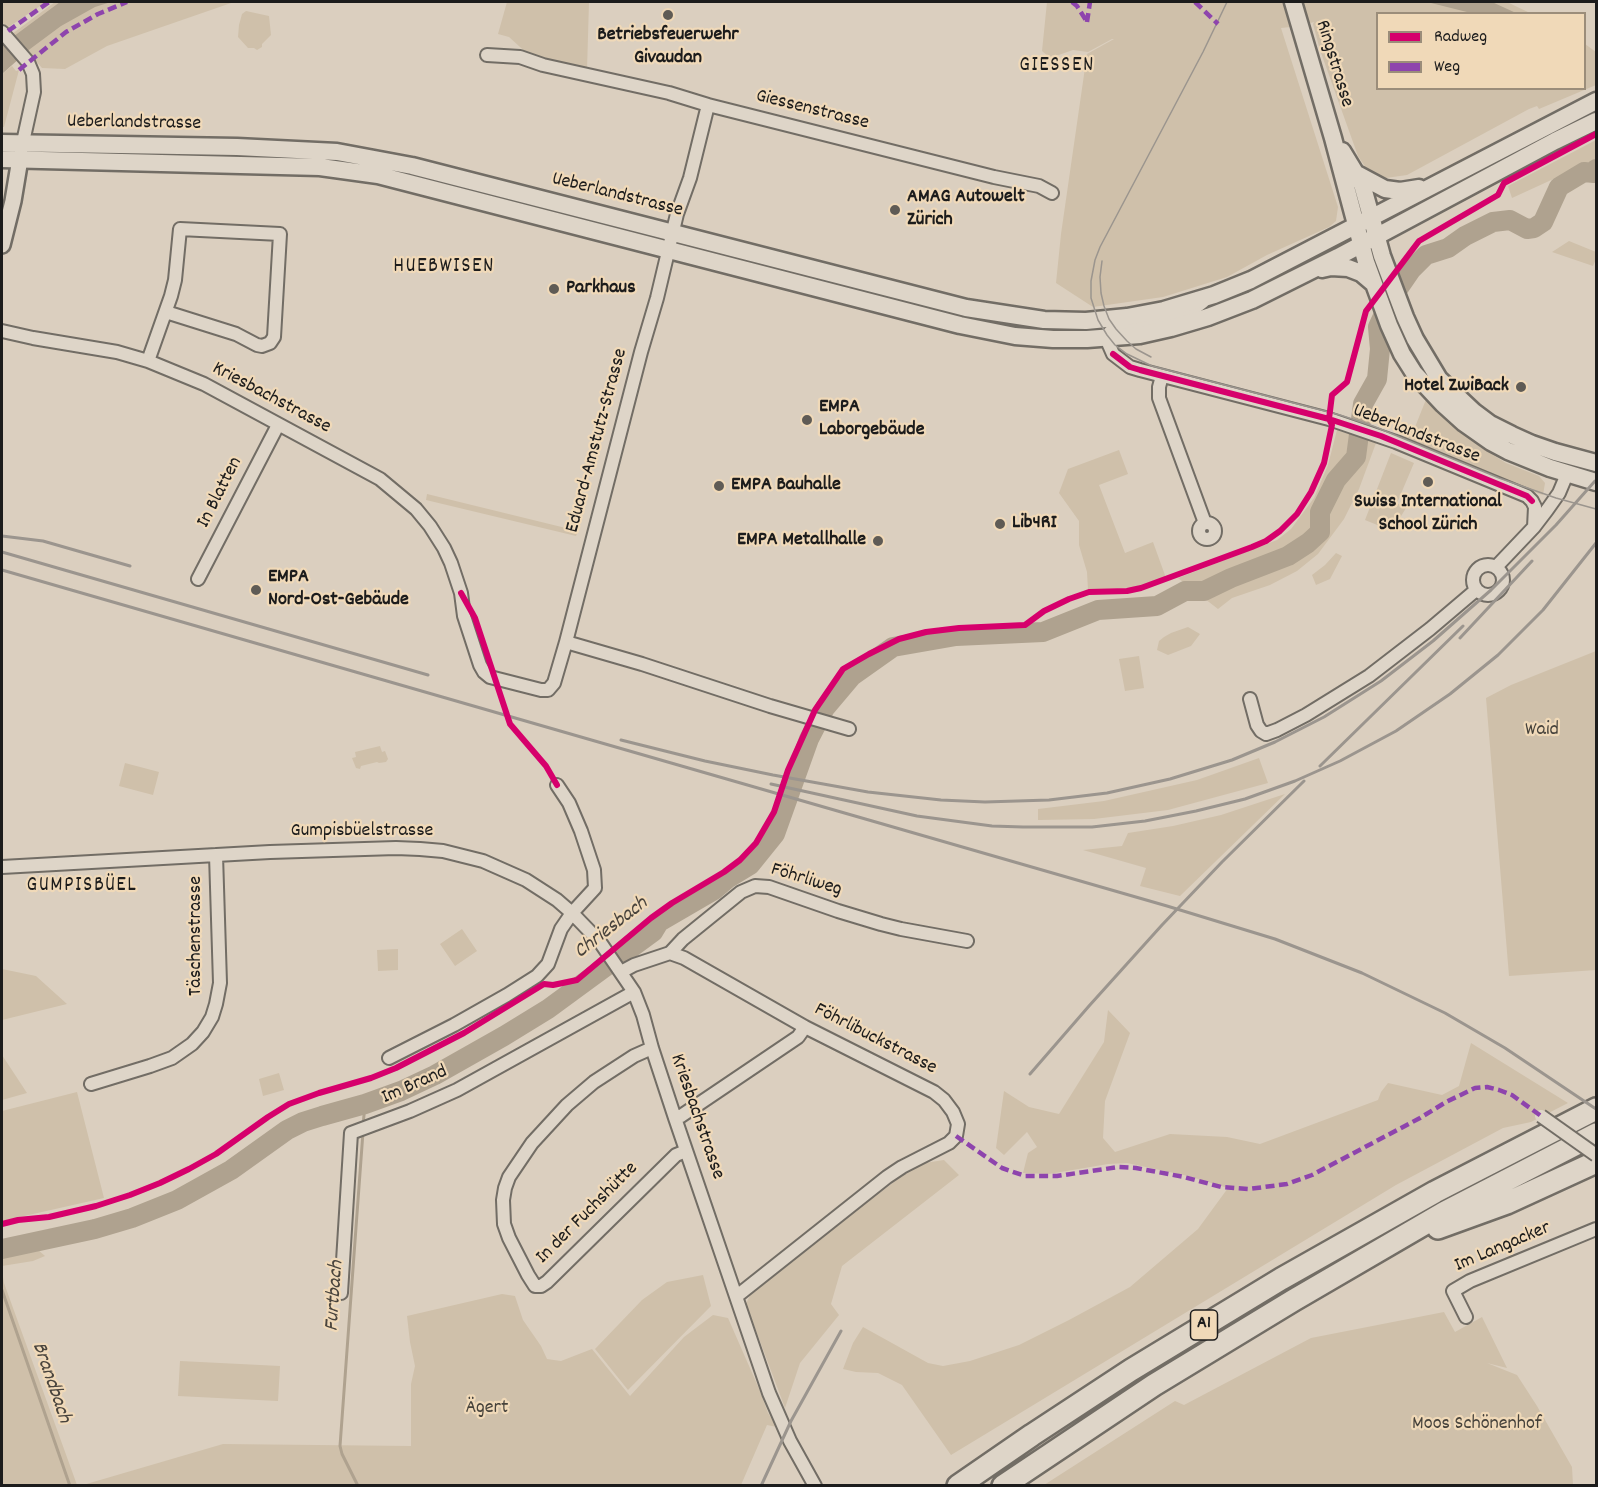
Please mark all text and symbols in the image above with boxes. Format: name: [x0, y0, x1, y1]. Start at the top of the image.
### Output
marker: Betriebsfeuerwehr Givaudan: [661, 8, 675, 22]
legend: [1376, 12, 1586, 90]
street label: Ringstrasse: [1308, 18, 1358, 110]
place label: Betriebsfeuerwehr Givaudan: [597, 24, 739, 71]
text: Radweg: [1434, 25, 1487, 50]
district label: GIESSEN: [1019, 54, 1095, 80]
text: Weg: [1434, 55, 1460, 80]
street label: Giessenstrasse: [753, 85, 871, 137]
street label: Ueberlandstrasse: [67, 111, 201, 137]
street label: Ueberlandstrasse: [549, 168, 685, 224]
place label: AMAG Autowelt Zürich: [907, 186, 1025, 233]
marker: AMAG Autowelt Zürich: [888, 203, 902, 217]
district label: HUEBWISEN: [393, 255, 495, 281]
place label: Parkhaus: [566, 277, 636, 301]
marker: Parkhaus: [547, 282, 561, 296]
street label: Eduard-Amstutz-Strasse: [562, 346, 634, 536]
street label: Kriesbachstrasse: [208, 358, 334, 440]
place label: Hotel ZwiBack: [1404, 375, 1509, 399]
marker: Hotel ZwiBack: [1514, 380, 1528, 394]
place label: EMPA Laborgebäude: [819, 396, 925, 443]
street label: Ueberlandstrasse: [1349, 400, 1483, 470]
marker: EMPA Laborgebäude: [800, 413, 814, 427]
street label: In Blatten: [193, 453, 249, 533]
place label: EMPA Bauhalle: [731, 474, 841, 498]
marker: Swiss International School Zürich: [1421, 475, 1435, 489]
marker: EMPA Bauhalle: [712, 479, 726, 493]
place label: Swiss International School Zürich: [1354, 491, 1502, 538]
place label: Lib4RI: [1012, 512, 1057, 536]
marker: Lib4RI: [993, 517, 1007, 531]
place label: EMPA Metallhalle: [737, 529, 866, 553]
marker: EMPA Metallhalle: [871, 534, 885, 548]
place label: EMPA Nord-Ost-Gebäude: [268, 566, 409, 613]
marker: EMPA Nord-Ost-Gebäude: [249, 583, 263, 597]
park label: Waid: [1525, 719, 1559, 743]
street label: Gumpisbüelstrasse: [291, 820, 433, 844]
street label: Föhrliweg: [767, 859, 845, 903]
district label: GUMPISBÜEL: [27, 874, 137, 900]
street label: Täschenstrasse: [185, 876, 209, 996]
water label: Chriesbach: [570, 892, 654, 966]
street label: Föhrlibuckstrasse: [810, 999, 940, 1081]
street label: Kriesbachstrasse: [663, 1051, 729, 1183]
street label: Im Brand: [378, 1061, 452, 1111]
street label: In der Fuchshütte: [532, 1158, 644, 1270]
street label: Im Langacker: [1451, 1217, 1555, 1279]
water label: Furtbach: [321, 1260, 351, 1332]
road number: A1: [1190, 1310, 1218, 1340]
water label: Brandbach: [24, 1339, 76, 1427]
park label: Ägert: [466, 1397, 508, 1421]
park label: Moos Schönenhof: [1412, 1413, 1542, 1437]

